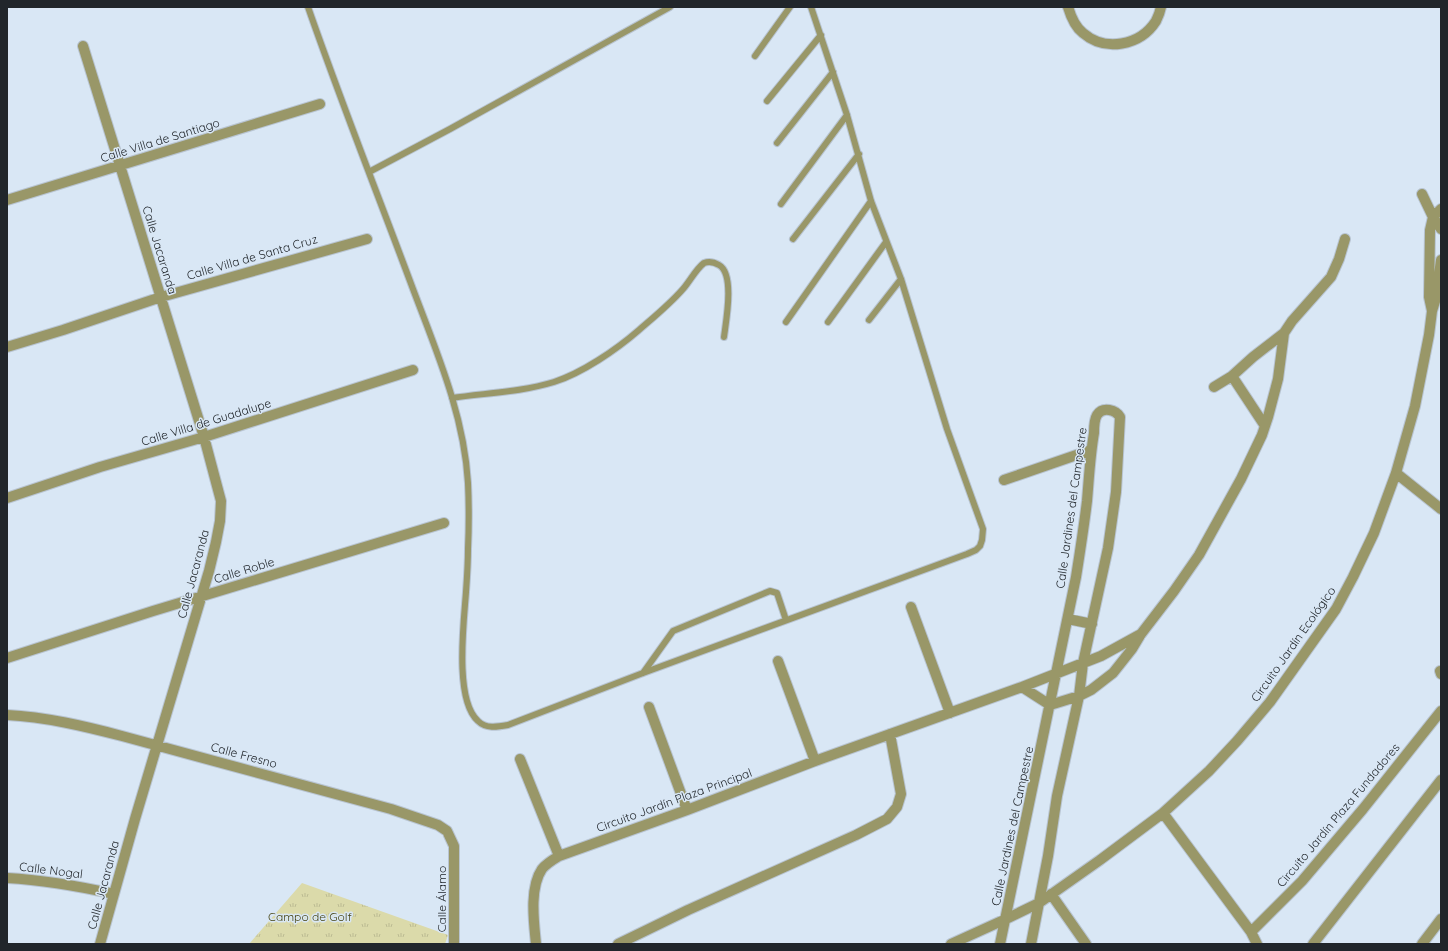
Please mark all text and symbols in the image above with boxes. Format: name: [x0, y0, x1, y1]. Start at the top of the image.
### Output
street label: Calle Villa de Santiago: [99, 115, 221, 165]
street label: Calle Jacaranda: [139, 204, 181, 296]
street label: Calle Villa de Santa Cruz: [185, 231, 319, 283]
street label: Calle Villa de Guadalupe: [139, 395, 273, 449]
street label: Calle Jardines del Campestre: [1052, 426, 1090, 590]
street label: Calle Jacaranda: [174, 528, 212, 620]
street label: Calle Roble: [212, 554, 276, 586]
street label: Circuito Jardín Ecológico: [1248, 584, 1338, 704]
street label: Calle Fresno: [209, 739, 279, 771]
street label: Circuito Jardín Plaza Fundadores: [1273, 740, 1403, 890]
street label: Calle Jardines del Campestre: [988, 745, 1036, 907]
street label: Circuito Jardín Plaza Principal: [594, 765, 754, 835]
street label: Calle Jacaranda: [84, 839, 122, 931]
street label: Calle Nogal: [18, 859, 84, 881]
street label: Calle Álamo: [434, 866, 449, 932]
park label: Campo de Golf: [268, 909, 353, 924]

